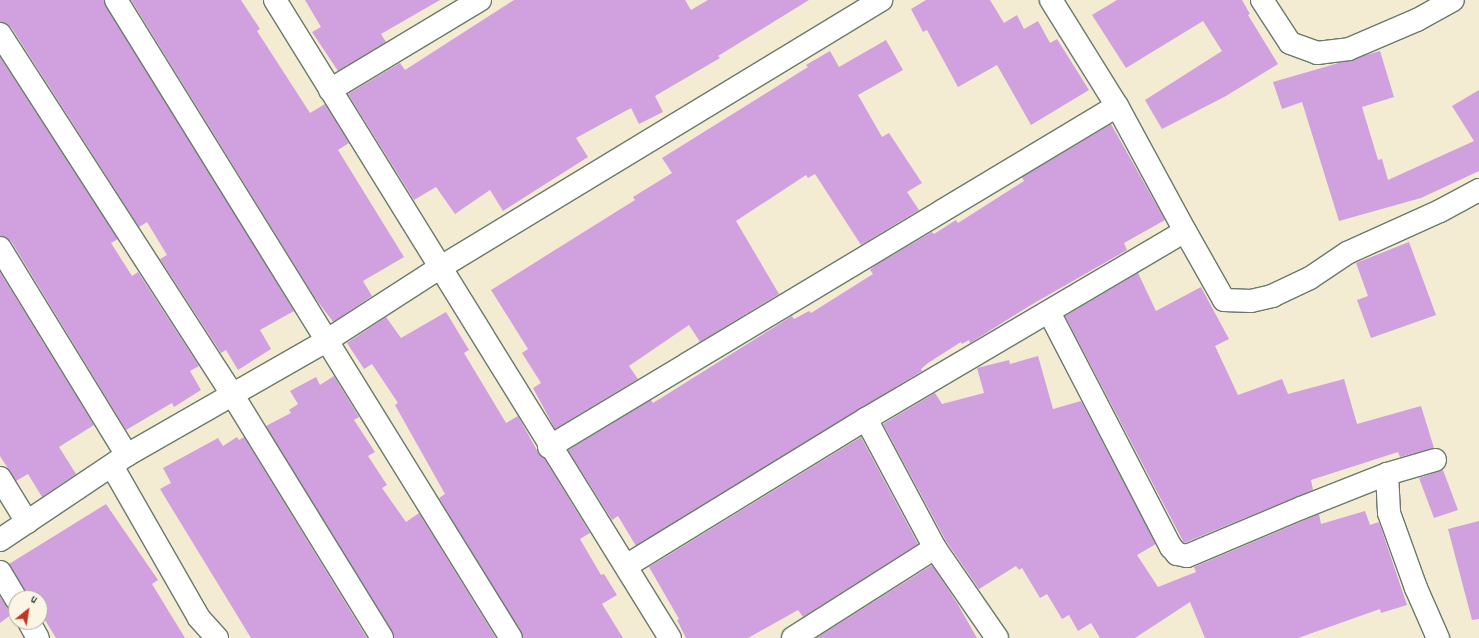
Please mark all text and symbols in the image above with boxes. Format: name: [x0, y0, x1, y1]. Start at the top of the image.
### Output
north arrow: [8, 590, 48, 630]
text: U: [27, 592, 40, 609]

